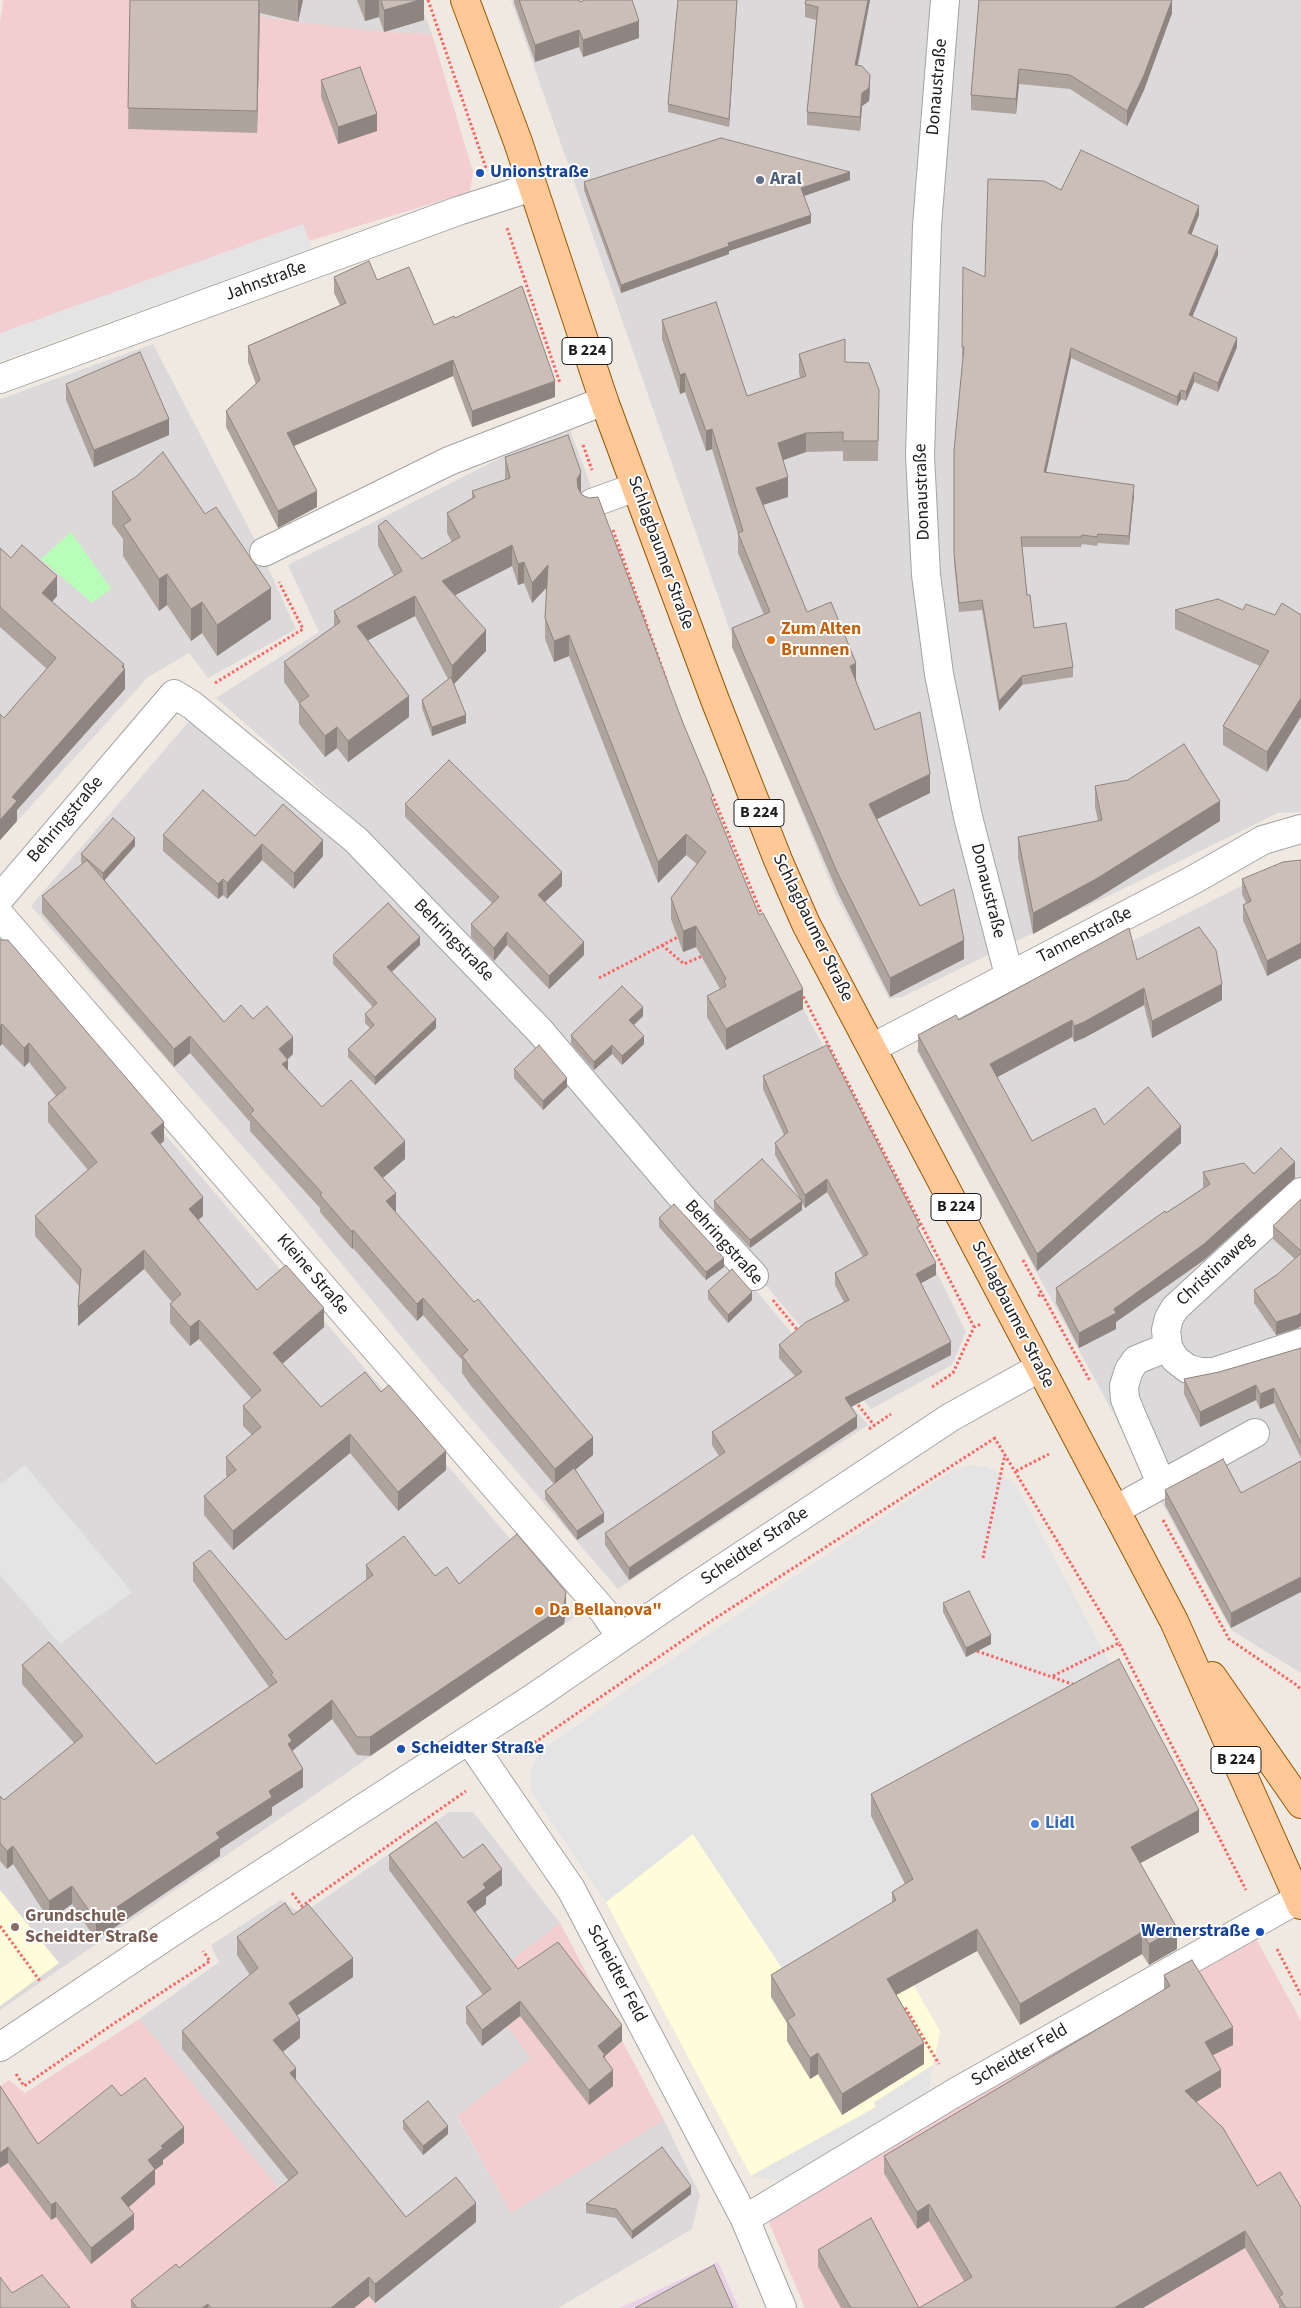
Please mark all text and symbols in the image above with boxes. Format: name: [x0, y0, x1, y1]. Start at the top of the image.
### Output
street label: Donaustraße: [923, 38, 953, 136]
place label: Unionstraße: [490, 162, 589, 184]
marker: Unionstraße: [474, 167, 486, 179]
place label: Aral: [770, 169, 802, 191]
marker: Aral: [754, 174, 766, 186]
street label: Jahnstraße: [222, 257, 310, 307]
road number: B 224: [562, 338, 612, 364]
street label: Donaustraße: [911, 443, 935, 541]
street label: Schlagbaumer Straße: [622, 473, 698, 633]
place label: Zum Alten Brunnen: [781, 619, 861, 662]
marker: Zum Alten Brunnen: [765, 634, 777, 646]
street label: Behringstraße: [24, 772, 108, 868]
road number: B 224: [734, 800, 784, 826]
street label: Donaustraße: [965, 841, 1009, 941]
street label: Schlagbaumer Straße: [767, 850, 857, 1006]
street label: Behringstraße: [408, 895, 498, 987]
street label: Tannenstraße: [1034, 903, 1136, 969]
road number: B 224: [931, 1194, 981, 1220]
street label: Behringstraße: [679, 1196, 767, 1290]
street label: Christinaweg: [1173, 1229, 1259, 1311]
street label: Kleine Straße: [271, 1230, 353, 1320]
street label: Schlagbaumer Straße: [966, 1238, 1058, 1392]
street label: Scheidter Straße: [697, 1503, 813, 1591]
place label: Da Bellanova": [549, 1600, 662, 1622]
marker: Da Bellanova": [533, 1605, 545, 1617]
place label: Scheidter Straße: [411, 1738, 544, 1760]
marker: Scheidter Straße: [395, 1743, 407, 1755]
road number: B 224: [1211, 1746, 1261, 1774]
place label: Lidl: [1045, 1813, 1075, 1835]
marker: Lidl: [1029, 1818, 1041, 1830]
place label: Grundschule Scheidter Straße: [25, 1906, 158, 1948]
marker: Grundschule Scheidter Straße: [9, 1921, 21, 1933]
street label: Scheidter Feld: [581, 1921, 651, 2027]
place label: Wernerstraße: [1141, 1921, 1250, 1943]
marker: Wernerstraße: [1254, 1926, 1266, 1938]
street label: Scheidter Feld: [968, 2020, 1072, 2092]

